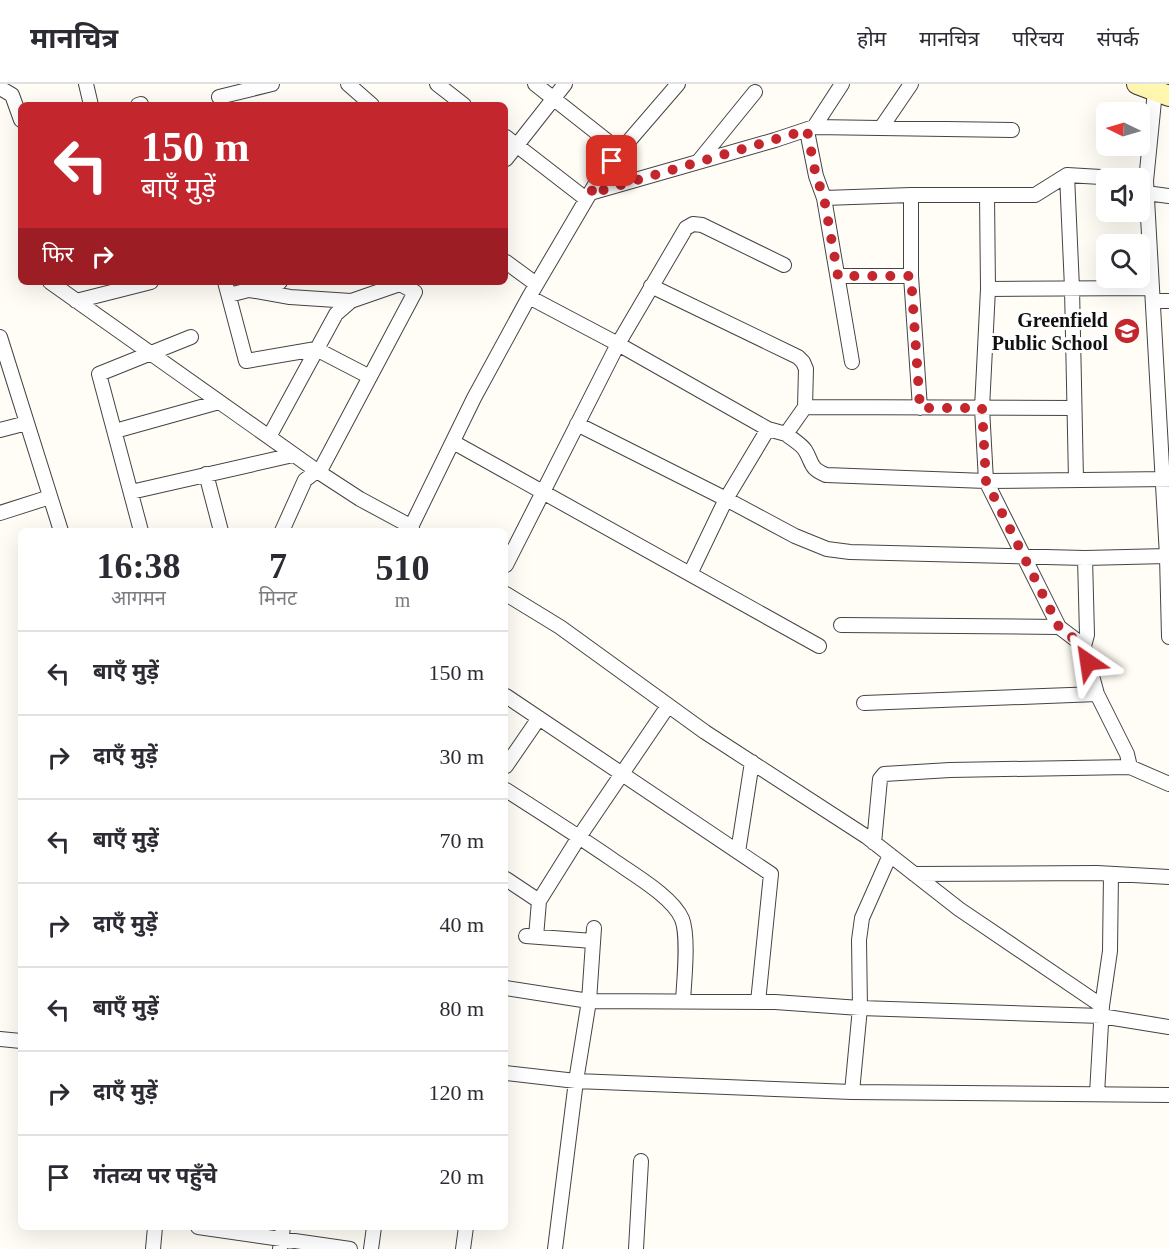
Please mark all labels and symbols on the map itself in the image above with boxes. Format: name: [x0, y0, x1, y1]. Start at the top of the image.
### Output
north arrow: [1096, 102, 1150, 156]
pin: [586, 135, 637, 186]
place label: Greenfield Public School: [992, 309, 1108, 354]
school or university icon: Greenfield Public School: [1112, 316, 1142, 346]
position arrow: [1056, 630, 1120, 694]

